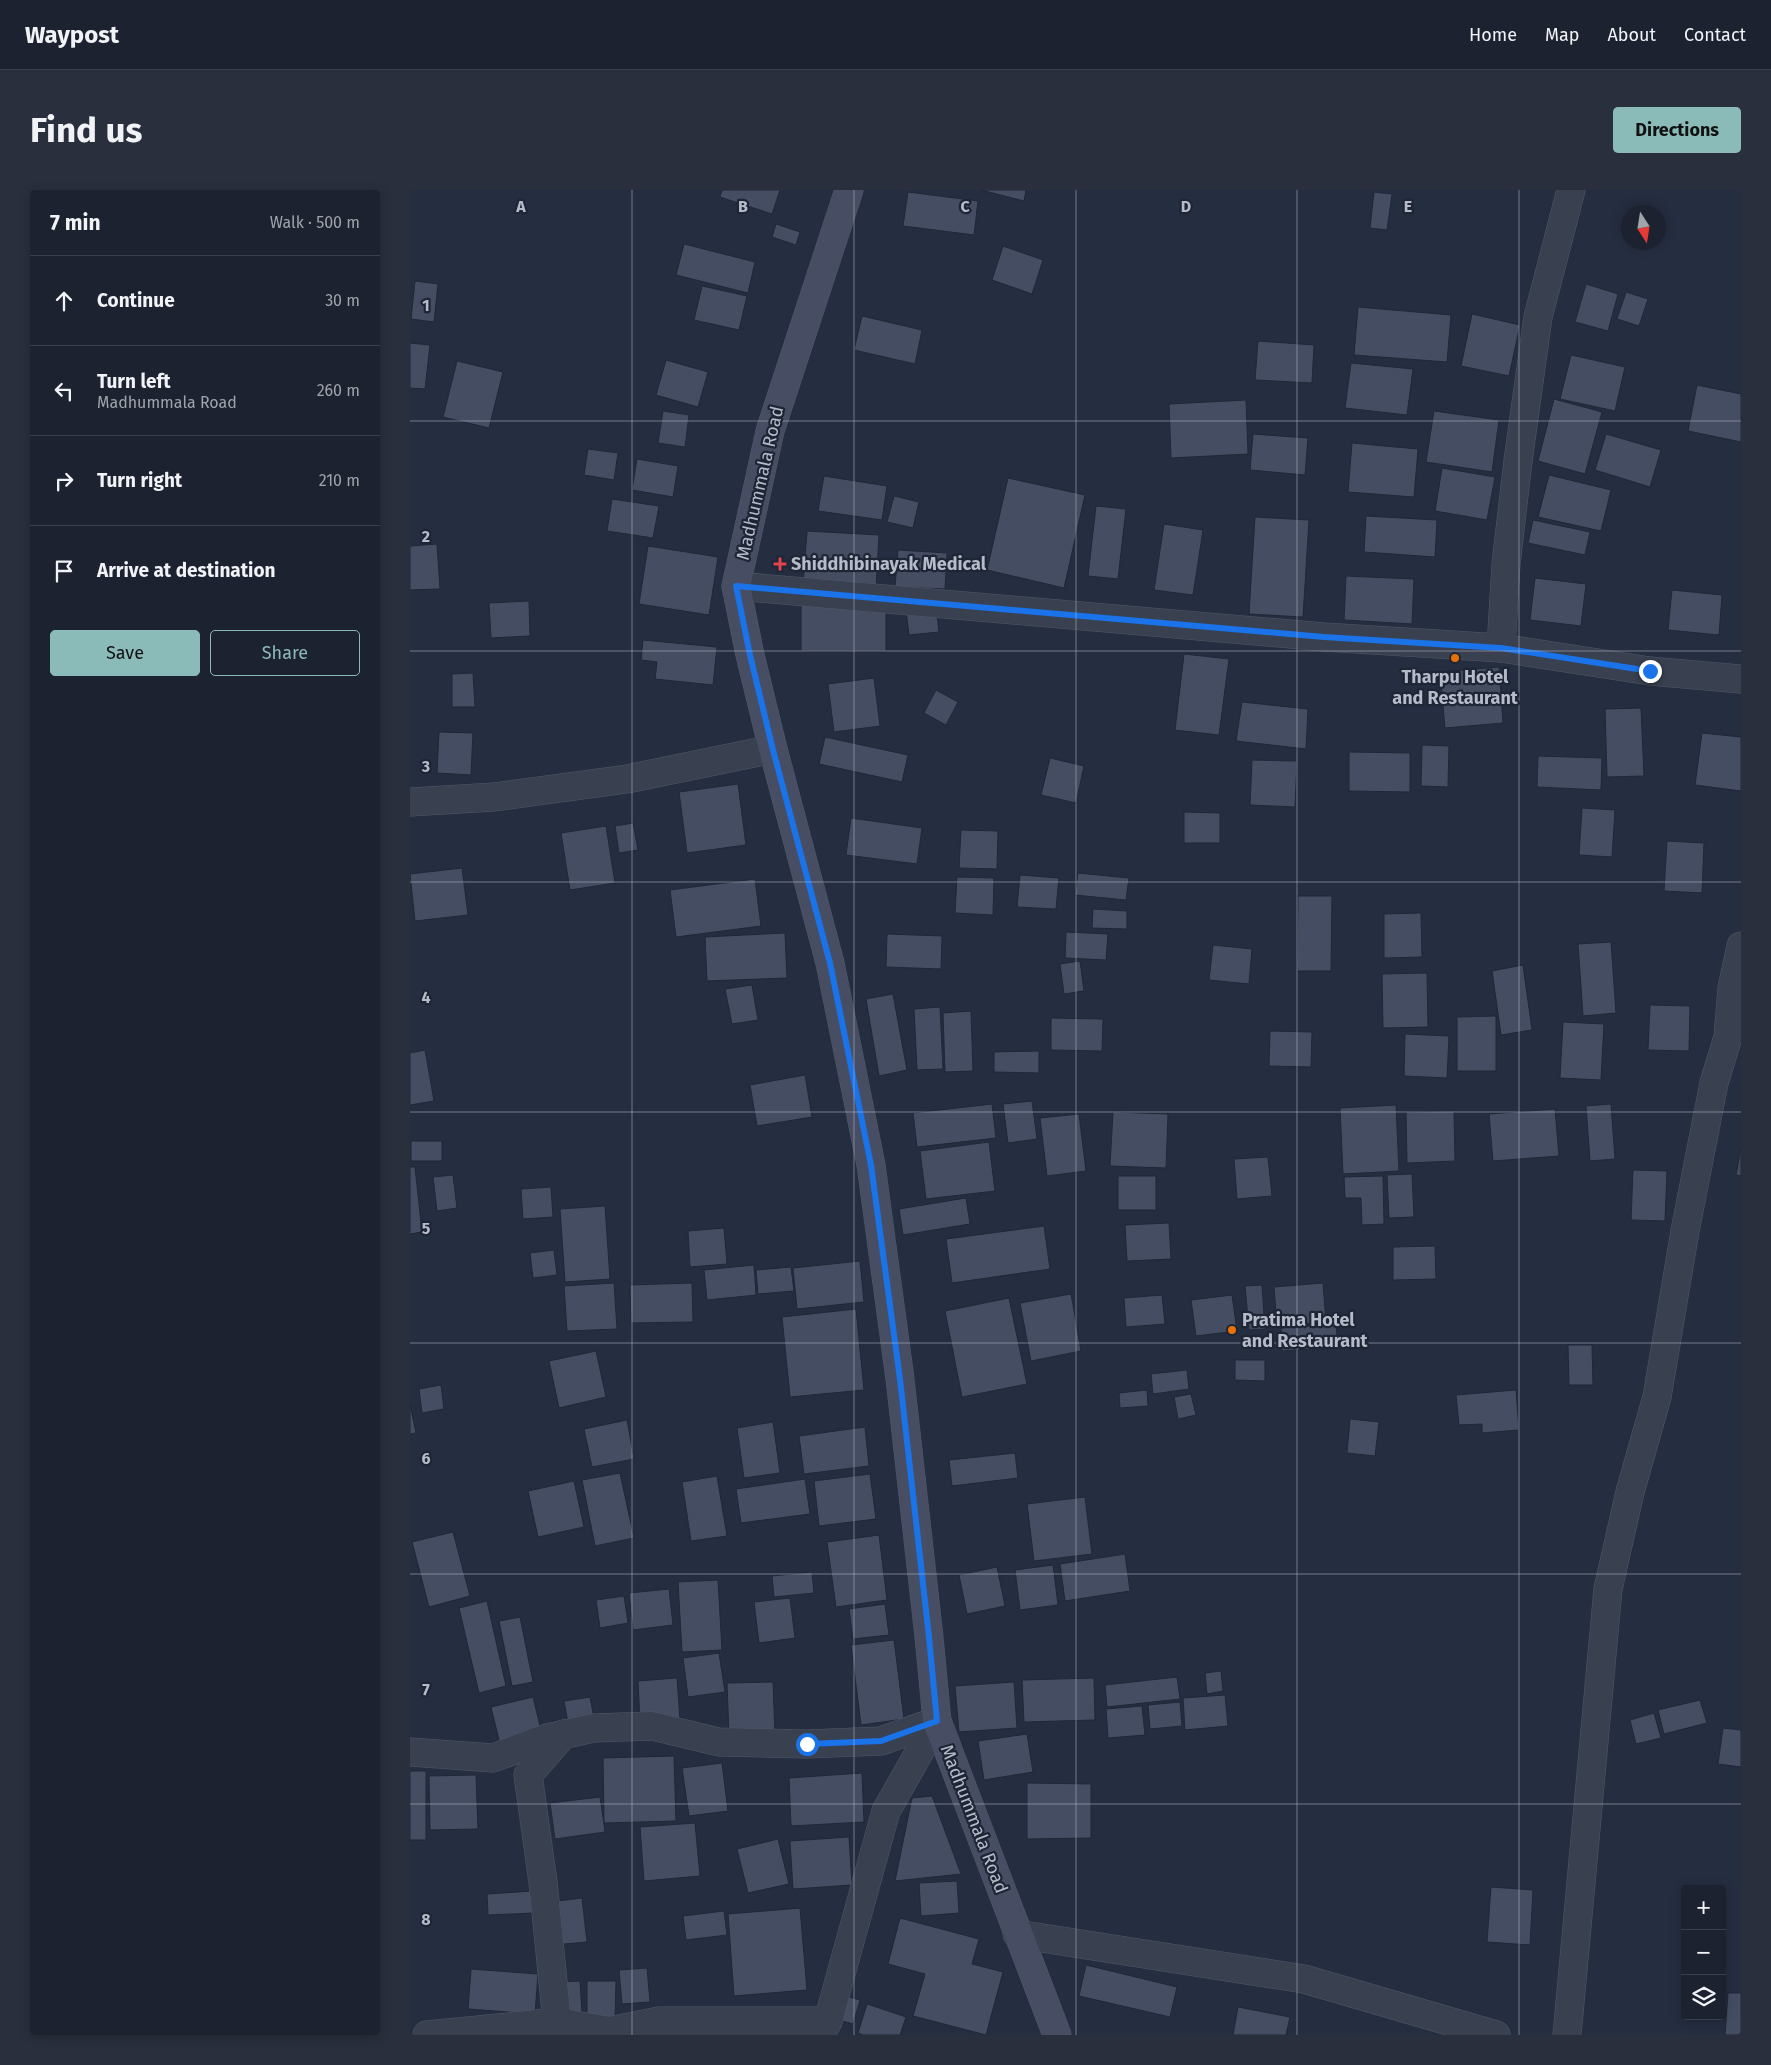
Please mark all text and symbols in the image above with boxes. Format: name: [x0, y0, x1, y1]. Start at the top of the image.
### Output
text: Waypost: [25, 21, 119, 49]
text: Home: [1469, 24, 1517, 46]
text: Map: [1545, 24, 1579, 46]
text: About: [1607, 24, 1656, 46]
text: Contact: [1684, 24, 1746, 46]
button: Directions: [1613, 107, 1741, 153]
text: Find us: [30, 109, 142, 151]
text: A: [515, 197, 526, 216]
text: B: [738, 197, 748, 216]
text: C: [960, 197, 970, 216]
text: D: [1181, 197, 1191, 216]
text: E: [1404, 197, 1412, 216]
north arrow: [1621, 205, 1666, 250]
text: 7 min: [50, 210, 101, 236]
text: Walk · 500 m: [270, 213, 360, 232]
icon: ahead: [50, 287, 78, 315]
text: Continue: [97, 289, 175, 312]
text: 30 m: [325, 291, 360, 310]
text: 1: [422, 296, 430, 315]
text: Turn left: [97, 370, 171, 393]
icon: left: [50, 377, 78, 405]
text: 260 m: [317, 381, 360, 400]
text: Madhummala Road: [97, 393, 237, 412]
street label: Madhummala Road: [732, 404, 788, 562]
icon: right: [50, 467, 78, 495]
text: Turn right: [97, 469, 182, 492]
text: 210 m: [319, 471, 360, 490]
text: 2: [422, 527, 430, 546]
place label: Shiddhibinayak Medical: [791, 553, 987, 575]
icon: arrive: [50, 557, 78, 585]
marker: Shiddhibinayak Medical: [773, 557, 787, 571]
text: Arrive at destination: [97, 559, 276, 582]
button: Save: [50, 630, 200, 676]
button: Share: [210, 630, 360, 676]
marker: Tharpu Hotel and Restaurant: [1449, 652, 1461, 664]
route end: [1639, 660, 1662, 683]
place label: Tharpu Hotel and Restaurant: [1392, 666, 1519, 709]
text: 3: [421, 757, 430, 776]
text: 4: [421, 988, 431, 1007]
text: 5: [422, 1219, 431, 1238]
place label: Pratima Hotel and Restaurant: [1242, 1309, 1369, 1352]
marker: Pratima Hotel and Restaurant: [1226, 1324, 1238, 1336]
text: 6: [421, 1449, 431, 1468]
text: 7: [422, 1680, 430, 1699]
route start: [796, 1733, 819, 1756]
street label: Madhummala Road: [936, 1742, 1012, 1896]
map controls: [1681, 1885, 1726, 2020]
button: +: [1681, 1885, 1726, 1930]
text: 8: [421, 1910, 431, 1929]
button: −: [1681, 1930, 1726, 1975]
button: layers: [1681, 1975, 1726, 2020]

